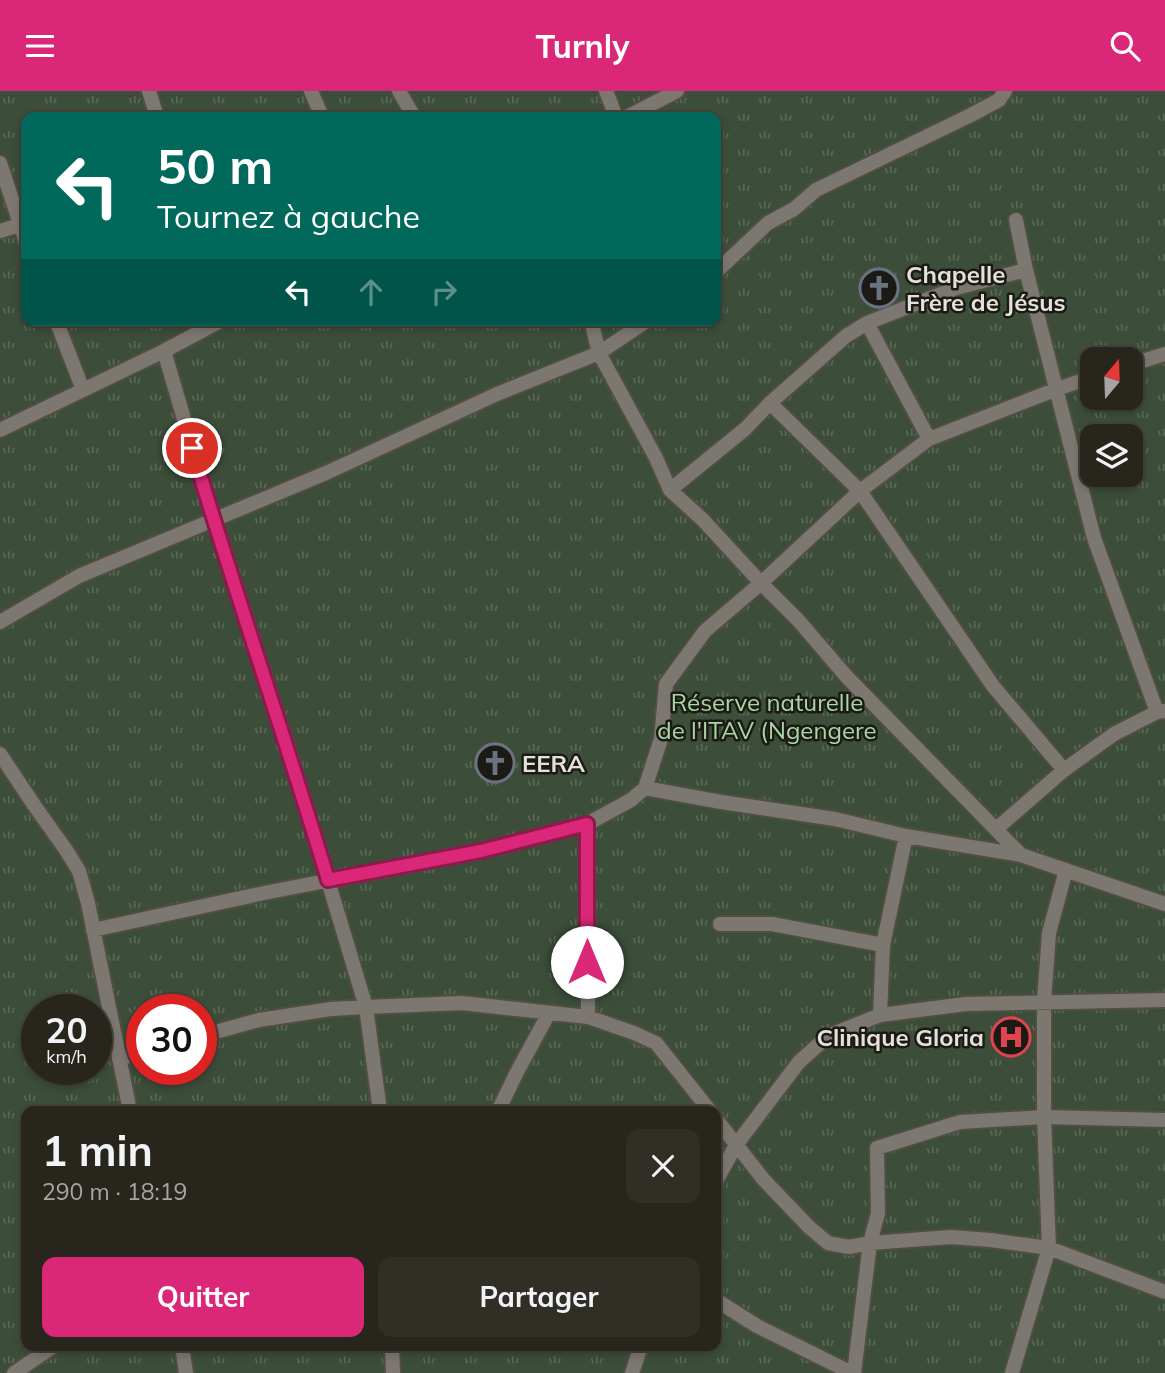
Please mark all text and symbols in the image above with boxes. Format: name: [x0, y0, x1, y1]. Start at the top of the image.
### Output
text: Turnly: [535, 26, 630, 66]
icon: menu: [21, 27, 59, 65]
icon: search: [1106, 27, 1144, 65]
text: 50 m: [157, 135, 273, 196]
icon: left: [42, 140, 133, 231]
text: Tournez à gauche: [157, 196, 420, 236]
place label: Chapelle Frère de Jésus: [906, 259, 1066, 317]
church icon: Chapelle Frère de Jésus: [858, 267, 900, 309]
icon: left: [279, 273, 317, 311]
icon: ahead: [352, 273, 390, 311]
icon: right: [425, 273, 463, 311]
north arrow: [1080, 347, 1143, 409]
map controls: [1080, 347, 1143, 487]
pin: [162, 418, 222, 478]
button: layers: [1080, 424, 1143, 487]
icon: arrive: [173, 429, 211, 467]
park label: Réserve naturelle de l'ITAV (Ngengere: [657, 687, 877, 745]
church icon: EERA: [474, 742, 516, 784]
place label: EERA: [522, 748, 585, 778]
position arrow: [550, 925, 624, 999]
speed limit sign: 30: [126, 994, 217, 1085]
text: 20: [45, 1008, 88, 1052]
hospital icon: Clinique Gloria: [990, 1016, 1032, 1058]
place label: Clinique Gloria: [817, 1022, 984, 1052]
text: km/h: [46, 1045, 87, 1068]
text: 1 min: [42, 1124, 153, 1177]
button: close: [626, 1129, 700, 1203]
text: 290 m · 18:19: [42, 1177, 187, 1206]
button: Quitter: [42, 1257, 364, 1337]
button: Partager: [378, 1257, 700, 1337]

